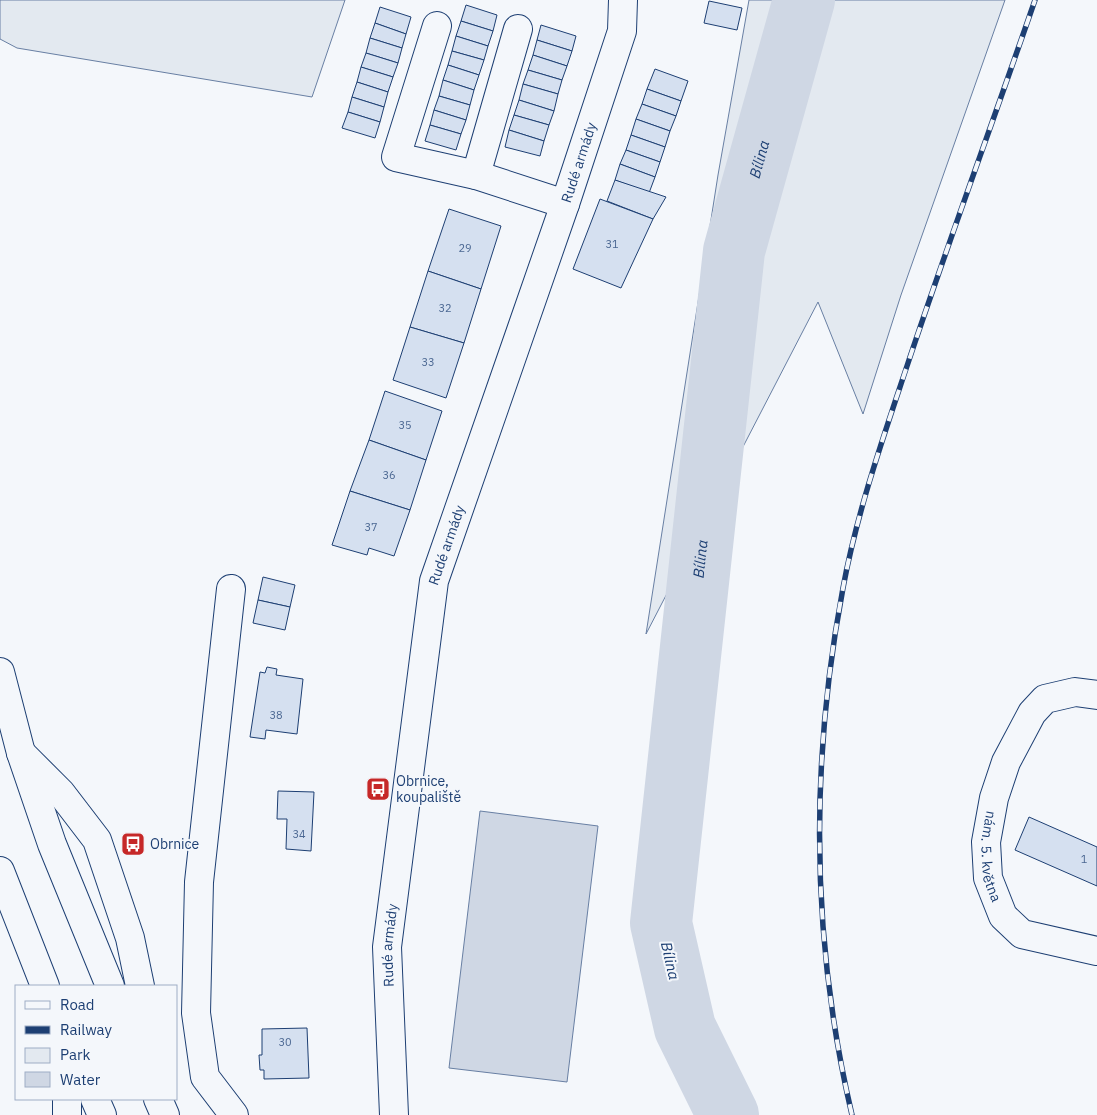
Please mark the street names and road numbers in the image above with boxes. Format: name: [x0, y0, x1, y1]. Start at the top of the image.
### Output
street label: Rudé armády: [557, 120, 600, 205]
street label: Rudé armády: [424, 503, 469, 588]
street label: nám. 5. května: [977, 809, 1006, 905]
street label: Rudé armády: [378, 903, 401, 987]

